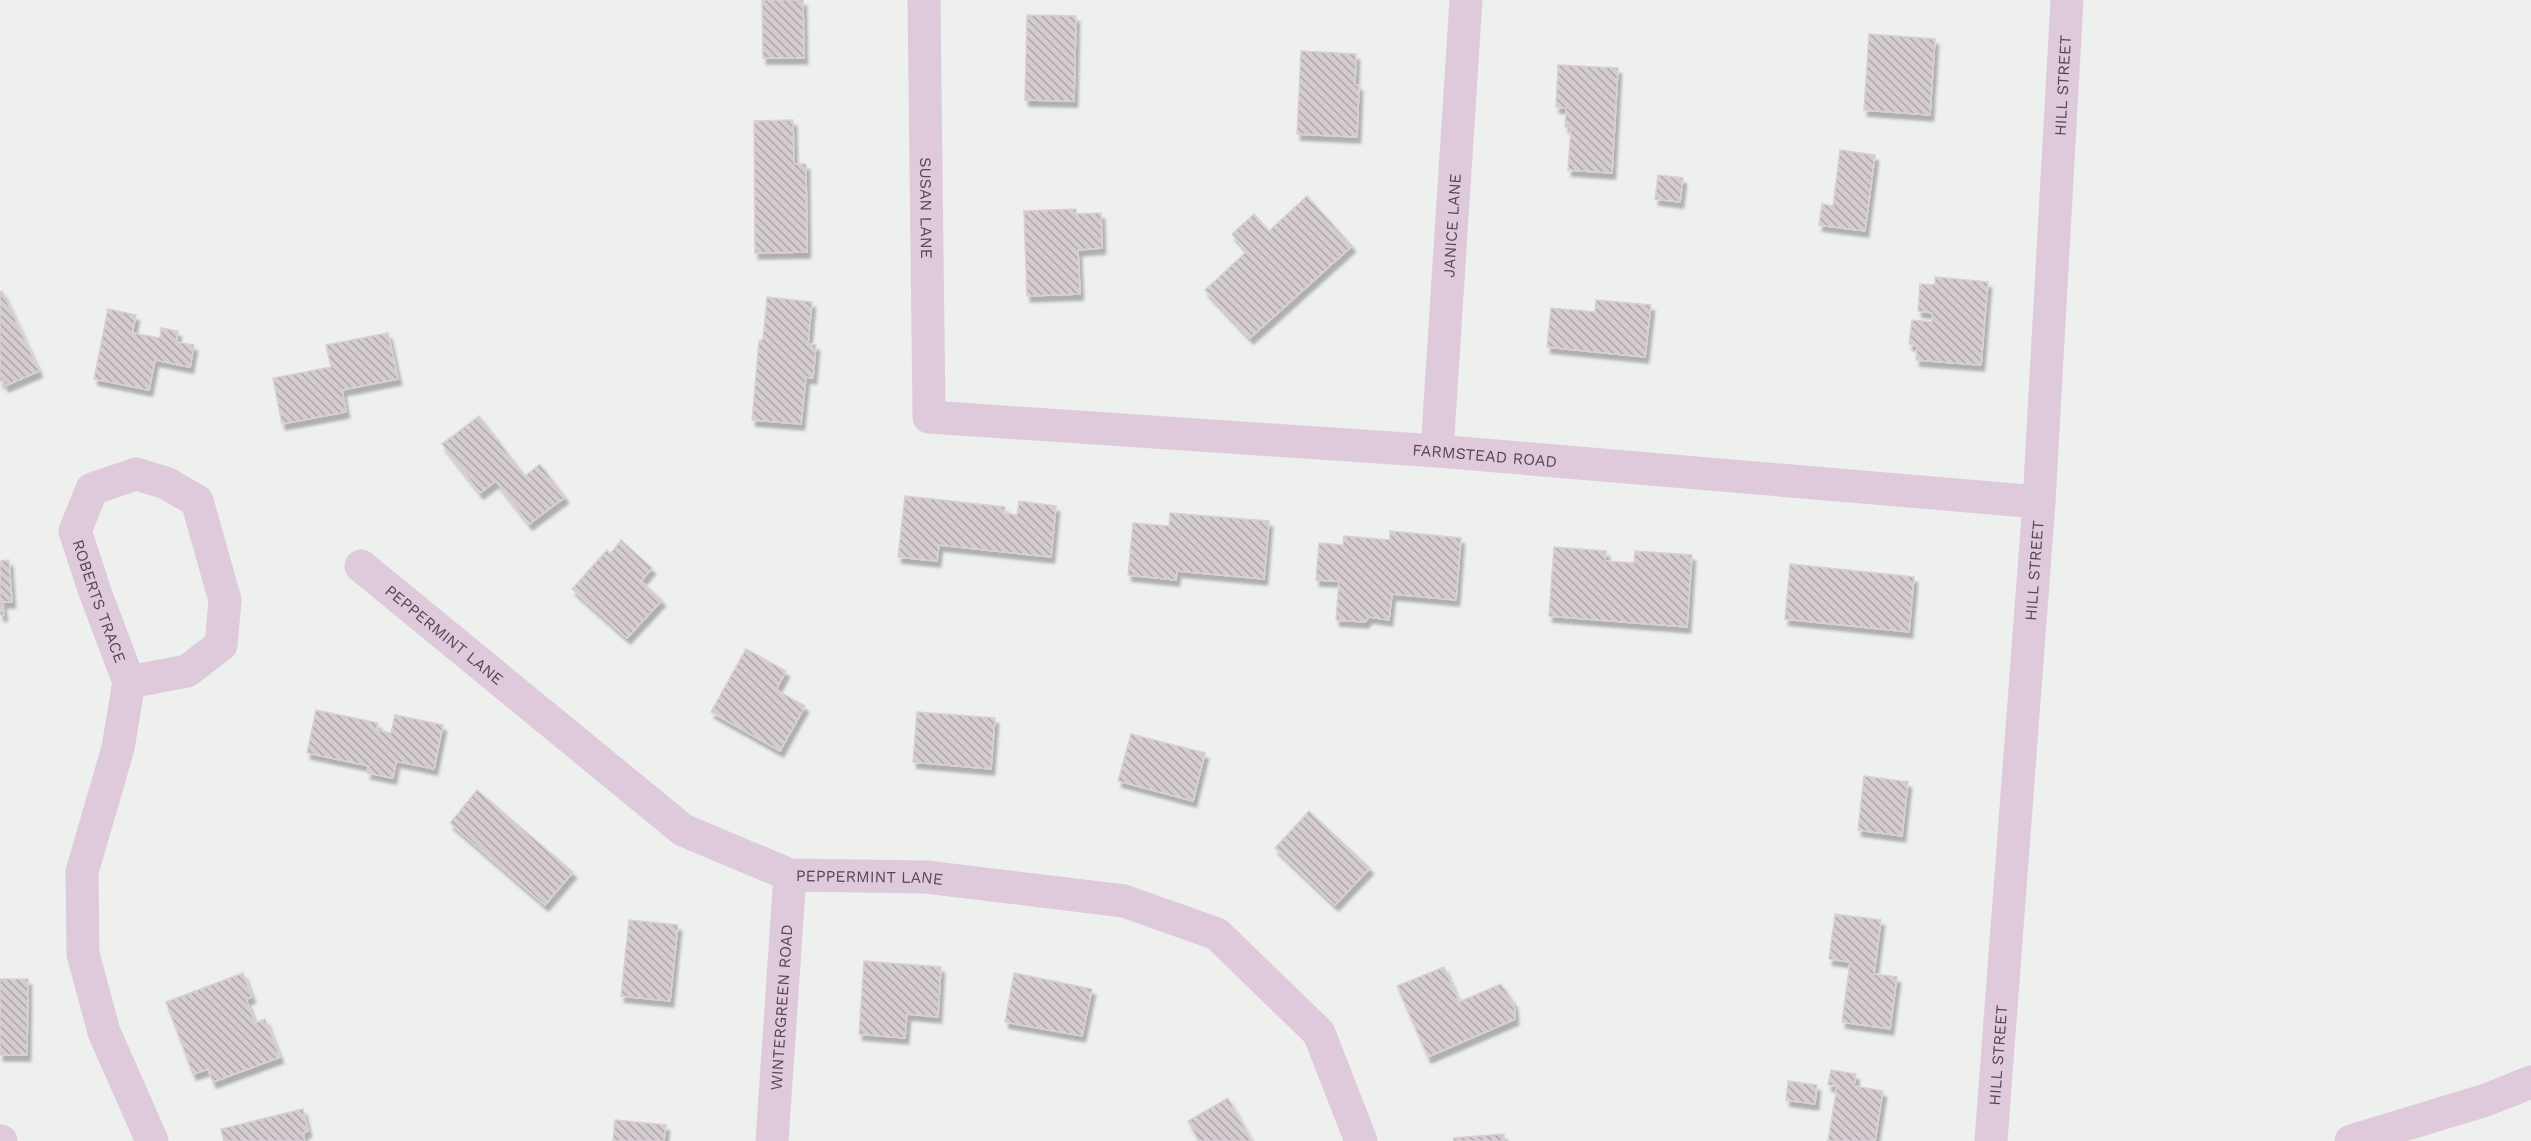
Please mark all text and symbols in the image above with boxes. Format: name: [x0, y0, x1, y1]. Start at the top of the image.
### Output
street label: HILL STREET: [2050, 34, 2075, 136]
street label: SUSAN LANE: [916, 157, 936, 259]
street label: JANICE LANE: [1439, 173, 1465, 278]
street label: FARMSTEAD ROAD: [1412, 440, 1558, 471]
street label: HILL STREET: [2021, 519, 2048, 622]
street label: ROBERTS TRACE: [68, 537, 130, 666]
street label: PEPPERMINT LANE: [381, 581, 507, 689]
street label: PEPPERMINT LANE: [796, 866, 944, 889]
street label: WINTERGREEN ROAD: [766, 924, 797, 1091]
street label: HILL STREET: [1985, 1004, 2011, 1106]

